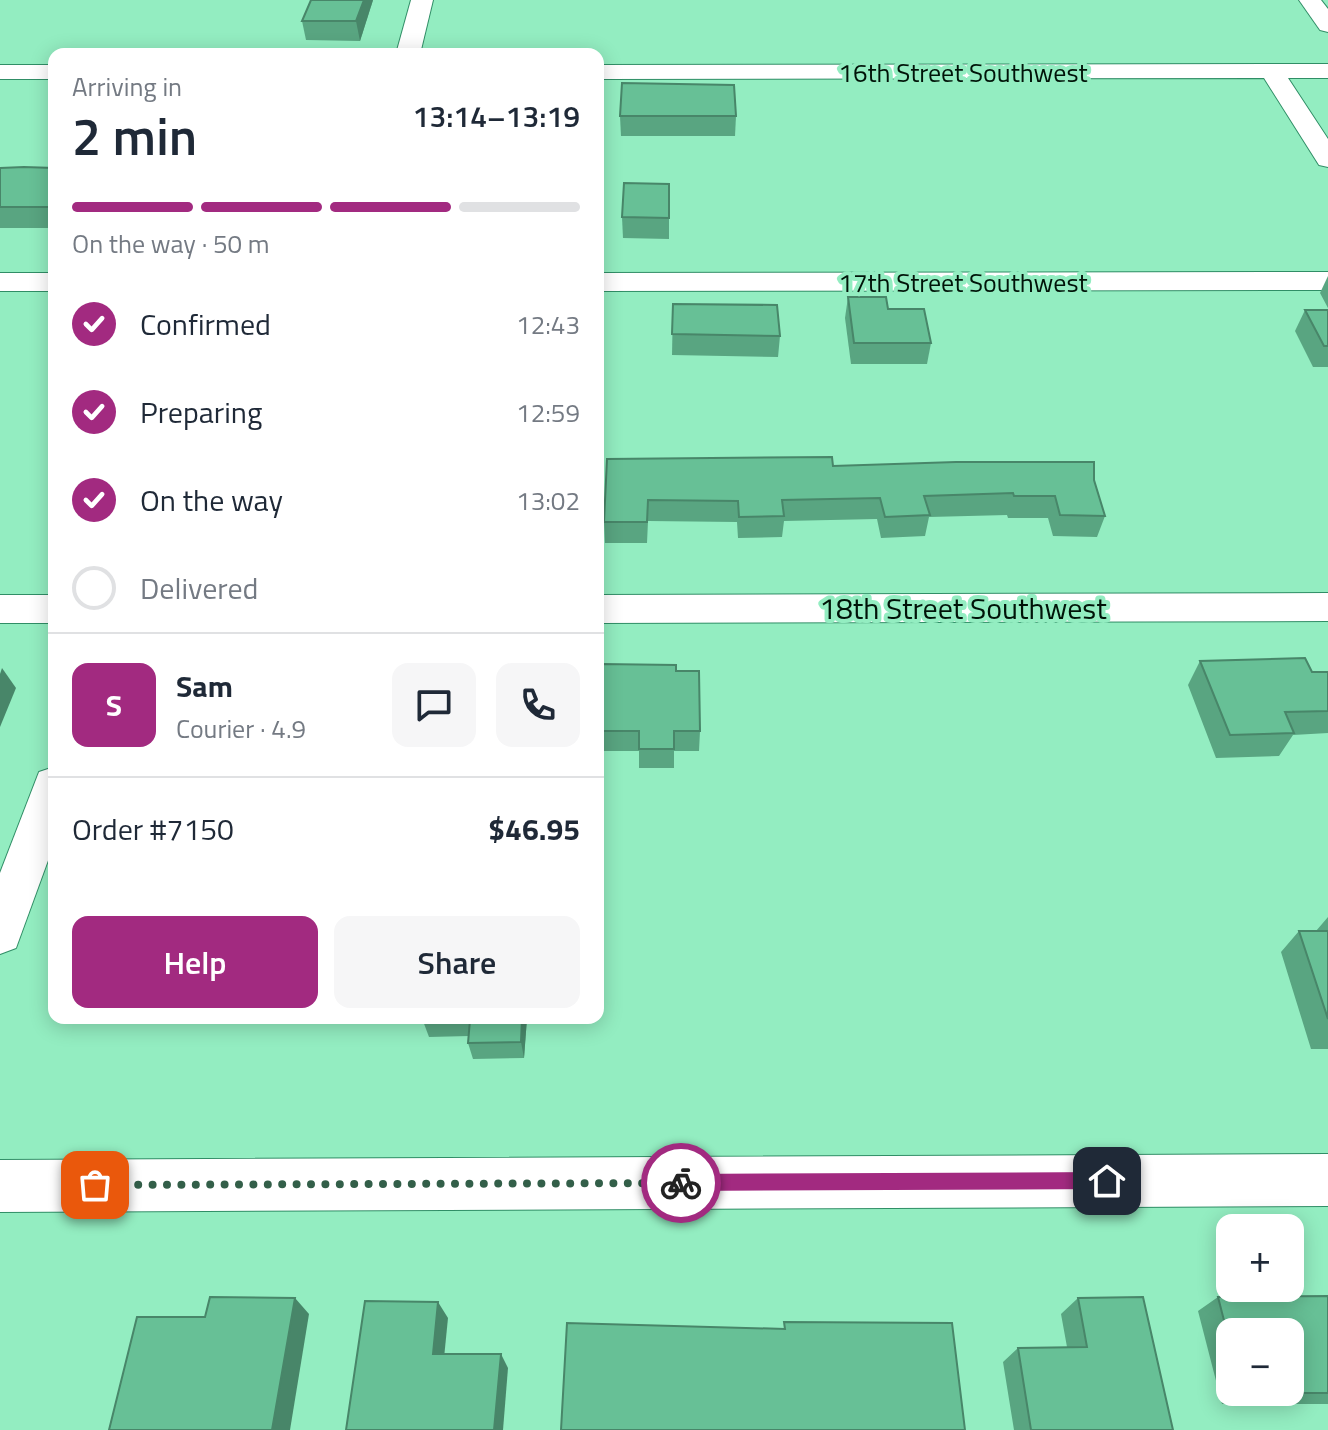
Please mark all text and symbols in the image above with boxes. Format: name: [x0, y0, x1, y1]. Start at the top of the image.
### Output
street label: 16th Street Southwest: [838, 53, 1088, 92]
text: Arriving in: [72, 67, 182, 106]
text: 13:14–13:19: [413, 93, 580, 139]
text: 2 min: [72, 96, 197, 175]
text: On the way · 50 m: [72, 224, 270, 263]
street label: 17th Street Southwest: [838, 263, 1088, 302]
text: Confirmed: [140, 301, 271, 347]
icon: check: [72, 302, 116, 346]
text: 12:43: [516, 305, 580, 344]
text: Preparing: [140, 389, 262, 435]
icon: check: [72, 390, 116, 434]
text: 12:59: [516, 393, 580, 432]
text: On the way: [140, 477, 283, 523]
icon: check: [72, 478, 116, 522]
text: 13:02: [516, 481, 580, 520]
text: Delivered: [140, 565, 258, 611]
street label: 18th Street Southwest: [819, 585, 1107, 631]
text: Sam: [176, 663, 233, 709]
button: chat: [392, 663, 476, 747]
button: phone: [496, 663, 580, 747]
text: S: [106, 682, 122, 728]
text: Courier · 4.9: [176, 709, 306, 748]
text: Order #7150: [72, 806, 234, 852]
text: $46.95: [488, 806, 580, 852]
button: Help: [72, 916, 318, 1008]
button: Share: [334, 916, 580, 1008]
courier: [641, 1143, 721, 1223]
pin: [1073, 1147, 1141, 1215]
pin: [61, 1151, 129, 1219]
icon: home: [1085, 1159, 1129, 1203]
icon: bike: [659, 1161, 703, 1205]
icon: bag: [73, 1163, 117, 1207]
map controls: [1216, 1214, 1304, 1406]
button: +: [1216, 1214, 1304, 1302]
button: −: [1216, 1318, 1304, 1406]

